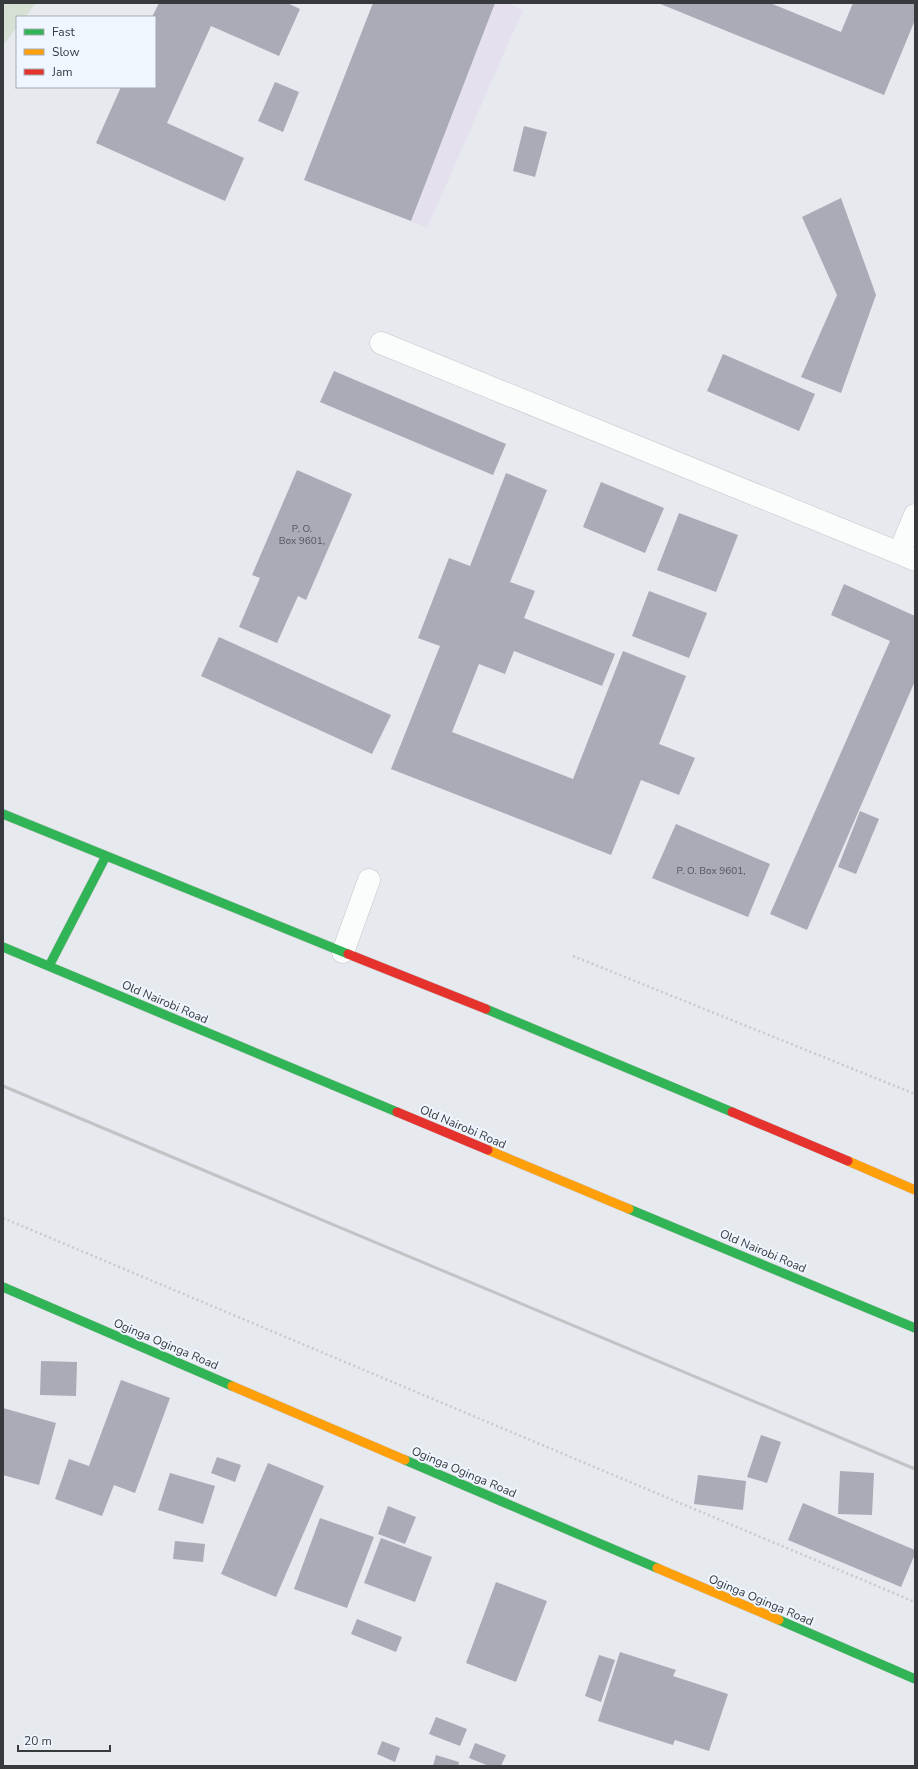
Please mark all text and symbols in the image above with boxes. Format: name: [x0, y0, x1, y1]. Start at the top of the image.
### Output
legend: [16, 16, 156, 88]
text: Fast: [52, 24, 75, 40]
text: Slow: [52, 44, 80, 60]
text: Jam: [51, 64, 73, 80]
house number: P. O. Box 9601,: [279, 522, 325, 548]
house number: P. O. Box 9601,: [676, 864, 746, 878]
street label: Old Nairobi Road: [119, 977, 211, 1027]
street label: Old Nairobi Road: [417, 1102, 509, 1152]
street label: Old Nairobi Road: [717, 1226, 809, 1276]
street label: Oginga Oginga Road: [111, 1315, 221, 1373]
street label: Oginga Oginga Road: [409, 1443, 519, 1501]
street label: Oginga Oginga Road: [706, 1571, 816, 1629]
scale bar: [18, 1727, 110, 1753]
text: 20 m: [24, 1733, 52, 1749]

